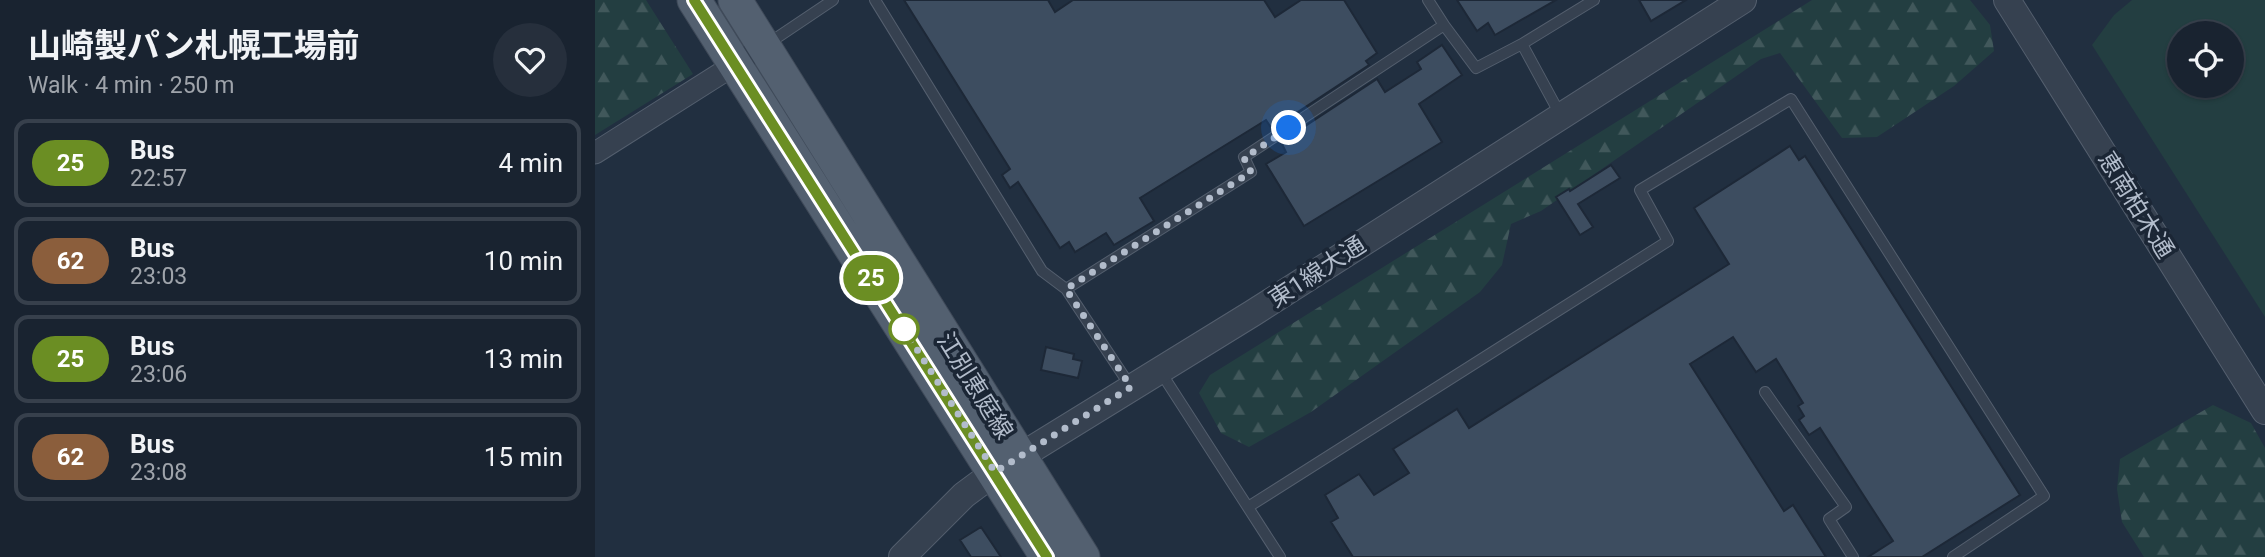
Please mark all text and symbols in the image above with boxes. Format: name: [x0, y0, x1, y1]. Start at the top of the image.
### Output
map controls: [2167, 21, 2244, 98]
button: locate: [2167, 21, 2244, 98]
button: heart: [493, 23, 567, 97]
text: 山崎製パン札幌工場前: [28, 26, 360, 65]
text: Walk · 4 min · 250 m: [28, 72, 234, 99]
your location: [1271, 110, 1306, 145]
text: Bus: [130, 135, 175, 165]
street label: 恵南柏木通: [2092, 147, 2180, 263]
text: 4 min: [498, 148, 563, 178]
text: 25: [57, 149, 84, 177]
text: 22:57: [130, 165, 187, 192]
street label: 東1線大通: [1263, 230, 1371, 314]
text: Bus: [130, 233, 175, 263]
text: 10 min: [484, 246, 563, 276]
text: 62: [57, 247, 84, 275]
line badge: 25: [839, 255, 903, 301]
text: 23:03: [130, 263, 187, 290]
text: 25: [857, 264, 885, 292]
unlabelled marker: [889, 314, 919, 344]
street label: 江別恵庭線: [931, 328, 1019, 444]
text: Bus: [130, 331, 175, 361]
text: 13 min: [484, 344, 563, 374]
text: 25: [57, 345, 84, 373]
text: 23:06: [130, 361, 187, 388]
text: Bus: [130, 429, 175, 459]
text: 15 min: [484, 442, 563, 472]
text: 62: [57, 443, 84, 471]
text: 23:08: [130, 459, 187, 486]

